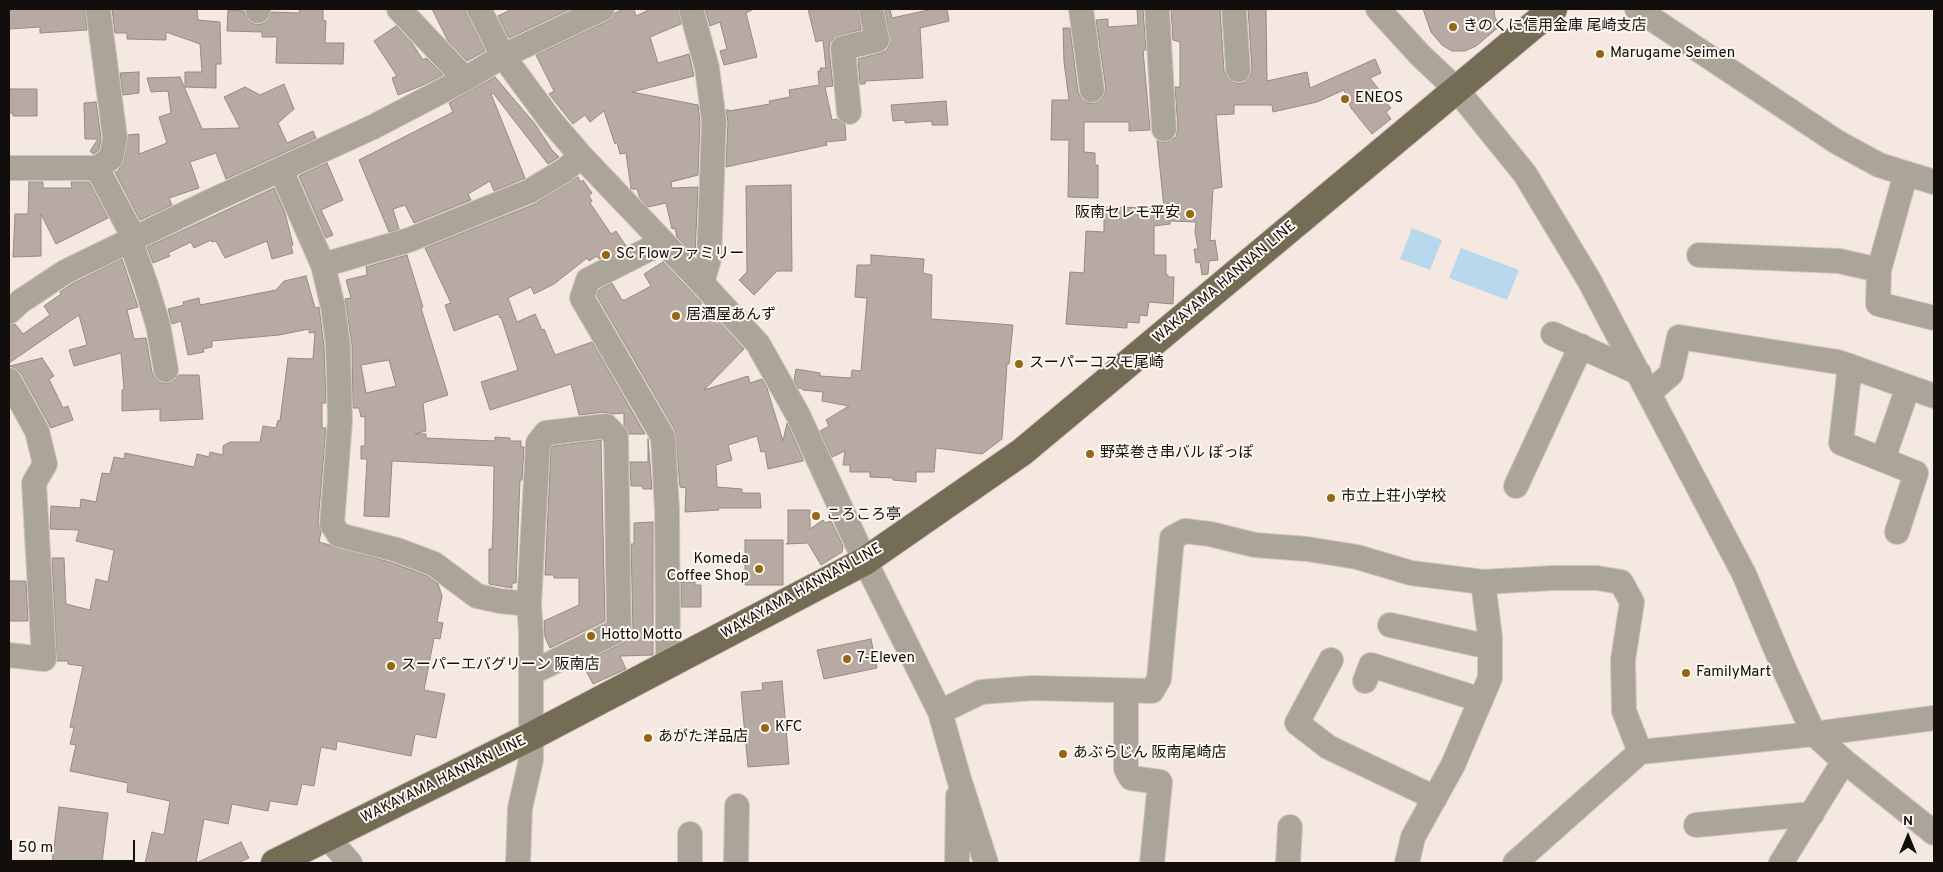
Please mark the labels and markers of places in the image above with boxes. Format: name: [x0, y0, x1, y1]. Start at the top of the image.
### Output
place label: きのくに信用金庫 尾崎支店: [1463, 18, 1647, 36]
marker: きのくに信用金庫 尾崎支店: [1447, 21, 1459, 33]
place label: Marugame Seimen: [1610, 45, 1735, 63]
marker: Marugame Seimen: [1594, 48, 1606, 60]
place label: ENEOS: [1355, 90, 1403, 108]
marker: ENEOS: [1339, 93, 1351, 105]
place label: 阪南セレモ平安: [1075, 205, 1180, 223]
marker: 阪南セレモ平安: [1184, 208, 1196, 220]
place label: SC Flowファミリー: [616, 246, 745, 264]
marker: SC Flowファミリー: [600, 249, 612, 261]
place label: 居酒屋あんず: [686, 307, 776, 325]
marker: 居酒屋あんず: [670, 310, 682, 322]
place label: スーパーコスモ尾崎: [1029, 355, 1164, 373]
marker: スーパーコスモ尾崎: [1013, 358, 1025, 370]
place label: 野菜巻き串バル ぽっぽ: [1100, 445, 1254, 463]
marker: 野菜巻き串バル ぽっぽ: [1084, 448, 1096, 460]
place label: 市立上荘小学校: [1341, 489, 1446, 507]
marker: 市立上荘小学校: [1325, 492, 1337, 504]
place label: ころころ亭: [826, 507, 901, 525]
marker: ころころ亭: [810, 510, 822, 522]
place label: Komeda Coffee Shop: [666, 551, 749, 586]
marker: Komeda Coffee Shop: [753, 563, 765, 575]
place label: Hotto Motto: [601, 627, 682, 645]
marker: Hotto Motto: [585, 630, 597, 642]
place label: 7-Eleven: [857, 650, 915, 668]
marker: 7-Eleven: [841, 653, 853, 665]
place label: スーパーエバグリーン 阪南店: [401, 657, 600, 675]
marker: スーパーエバグリーン 阪南店: [385, 660, 397, 672]
place label: FamilyMart: [1696, 664, 1771, 682]
marker: FamilyMart: [1680, 667, 1692, 679]
place label: KFC: [775, 719, 803, 737]
marker: KFC: [759, 722, 771, 734]
place label: あがた洋品店: [658, 729, 748, 747]
marker: あがた洋品店: [642, 732, 654, 744]
place label: あぶらじん 阪南尾崎店: [1073, 745, 1227, 763]
marker: あぶらじん 阪南尾崎店: [1057, 748, 1069, 760]

